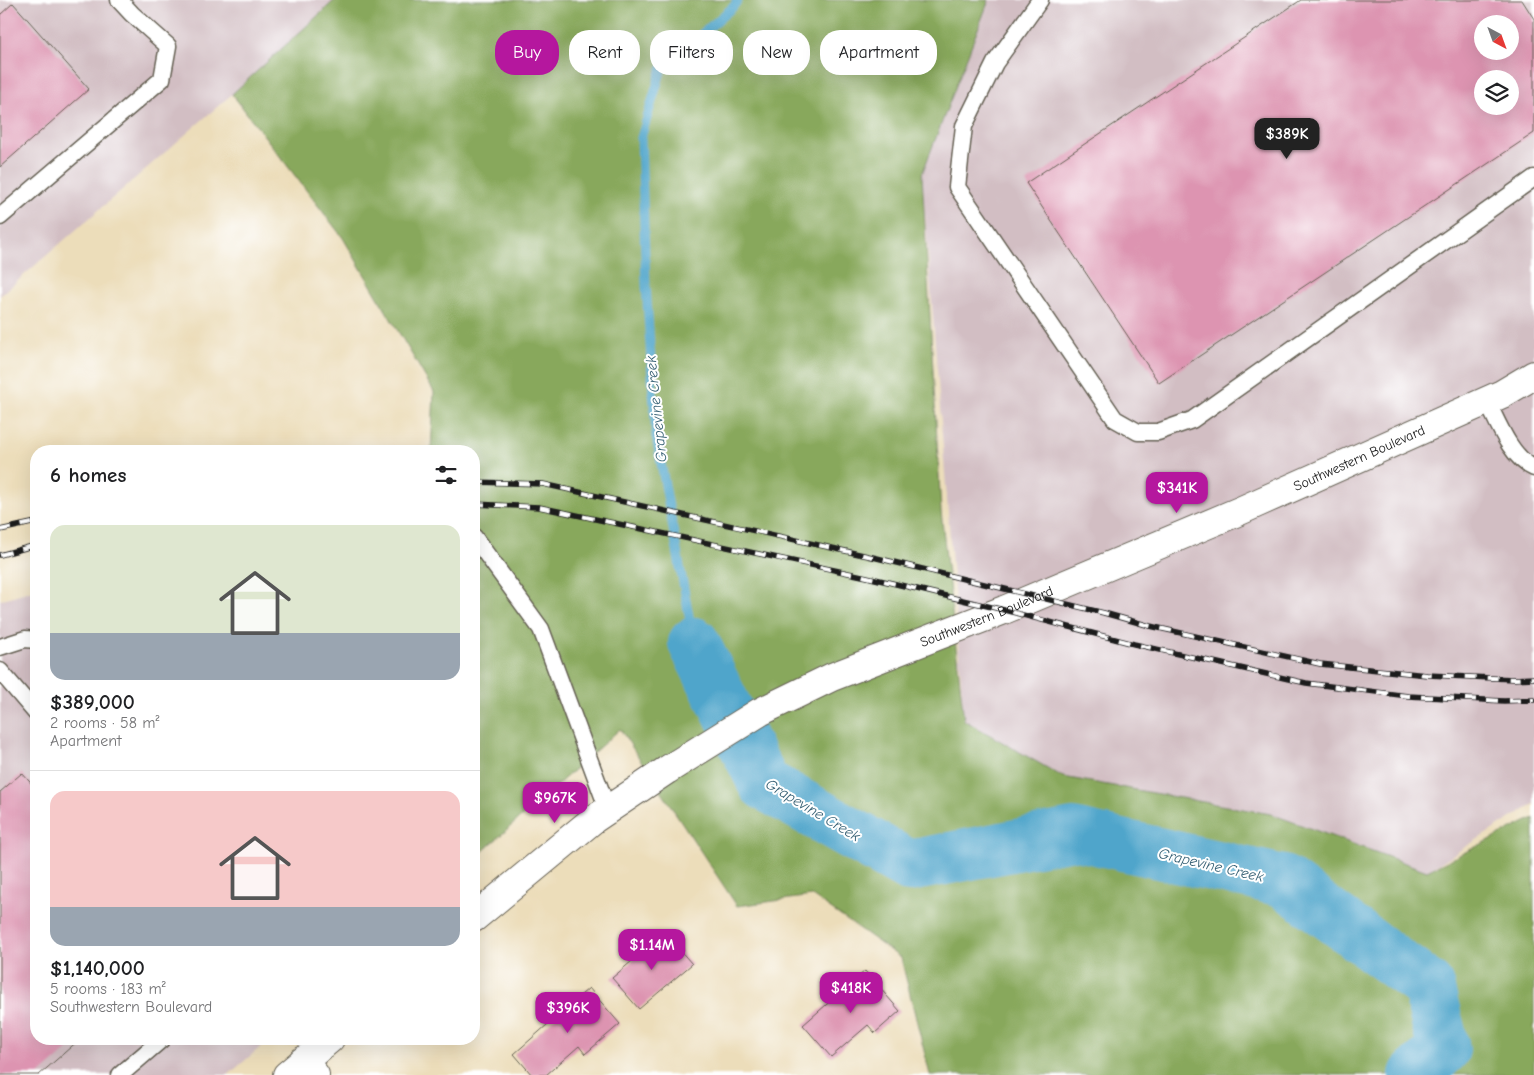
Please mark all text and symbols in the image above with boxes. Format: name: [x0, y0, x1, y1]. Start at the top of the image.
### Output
north arrow: [1474, 15, 1519, 60]
map controls: [1474, 15, 1519, 115]
chip: Buy: [495, 30, 559, 75]
chip: Rent: [569, 30, 640, 75]
chip: Filters: [650, 30, 733, 75]
chip: New: [743, 30, 810, 75]
chip: Apartment: [820, 30, 937, 75]
button: layers: [1474, 70, 1519, 115]
pin: $389K: [1252, 118, 1322, 160]
text: $389K: [1265, 125, 1309, 143]
water label: Grapevine Creek: [641, 354, 671, 463]
street label: Southwestern Boulevard: [1291, 422, 1428, 495]
icon: filters: [432, 461, 460, 489]
text: 6 homes: [50, 463, 126, 487]
pin: $341K: [1142, 472, 1212, 514]
text: $341K: [1157, 479, 1197, 497]
icon: home: [210, 558, 300, 648]
street label: Southwestern Boulevard: [917, 582, 1056, 651]
text: $389,000: [50, 690, 135, 714]
text: 2 rooms · 58 m²: [50, 714, 160, 732]
text: Apartment: [50, 732, 122, 750]
water label: Grapevine Creek: [762, 775, 864, 846]
pin: $967K: [520, 782, 590, 824]
text: $967K: [534, 789, 576, 807]
icon: home: [210, 823, 300, 913]
water label: Grapevine Creek: [1157, 844, 1266, 886]
pin: $1.14M: [611, 928, 693, 971]
text: $1.14M: [629, 936, 675, 954]
text: $1,140,000: [50, 956, 145, 980]
pin: $418K: [816, 972, 886, 1014]
text: $418K: [831, 979, 871, 997]
text: 5 rooms · 183 m²: [50, 980, 166, 998]
pin: $396K: [533, 992, 603, 1034]
text: Southwestern Boulevard: [50, 998, 212, 1016]
text: $396K: [546, 999, 590, 1017]

